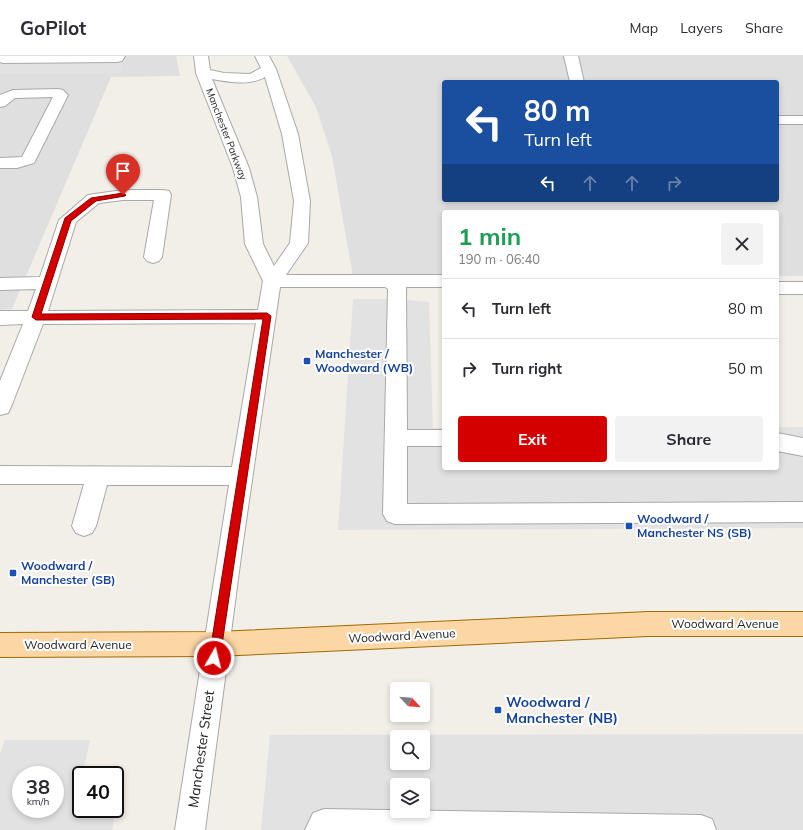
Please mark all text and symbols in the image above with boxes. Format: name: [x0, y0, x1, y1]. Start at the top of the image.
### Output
text: GoPilot: [20, 16, 86, 40]
text: Map: [629, 19, 658, 37]
text: Layers: [680, 19, 723, 37]
text: Share: [745, 19, 783, 37]
street label: Manchester Parkway: [203, 86, 250, 183]
text: 80 m: [524, 93, 590, 128]
icon: left: [458, 96, 510, 148]
text: Turn left: [524, 128, 592, 151]
pin: [106, 154, 140, 195]
icon: arrive: [112, 160, 134, 182]
icon: left: [537, 172, 559, 194]
icon: ahead: [579, 172, 601, 194]
icon: ahead: [621, 172, 643, 194]
icon: right: [663, 172, 685, 194]
text: 1 min: [458, 221, 521, 251]
button: close: [721, 223, 763, 265]
text: 190 m · 06:40: [458, 251, 540, 267]
icon: left: [458, 298, 480, 320]
text: Turn left: [492, 299, 551, 318]
text: 80 m: [728, 299, 763, 318]
place label: Manchester / Woodward (WB): [315, 346, 413, 375]
marker: Manchester / Woodward (WB): [302, 356, 312, 366]
icon: right: [458, 358, 480, 380]
text: Turn right: [492, 359, 562, 378]
text: 50 m: [728, 359, 763, 378]
button: Exit: [458, 416, 607, 462]
button: Share: [615, 416, 763, 462]
place label: Woodward / Manchester NS (SB): [637, 511, 752, 540]
marker: Woodward / Manchester NS (SB): [624, 521, 634, 531]
place label: Woodward / Manchester (SB): [21, 558, 116, 587]
marker: Woodward / Manchester (SB): [8, 568, 18, 578]
street label: Woodward Avenue: [671, 616, 779, 631]
street label: Woodward Avenue: [348, 625, 456, 646]
street label: Woodward Avenue: [24, 637, 132, 652]
position arrow: [193, 637, 235, 679]
north arrow: [390, 682, 430, 722]
map controls: [390, 682, 430, 818]
street label: Manchester Street: [184, 689, 218, 809]
place label: Woodward / Manchester (NB): [506, 693, 618, 727]
marker: Woodward / Manchester (NB): [493, 705, 503, 715]
button: search: [390, 730, 430, 770]
speed limit sign: 40: [72, 766, 124, 818]
text: 38: [26, 774, 50, 799]
button: layers: [390, 778, 430, 818]
text: km/h: [27, 795, 49, 808]

